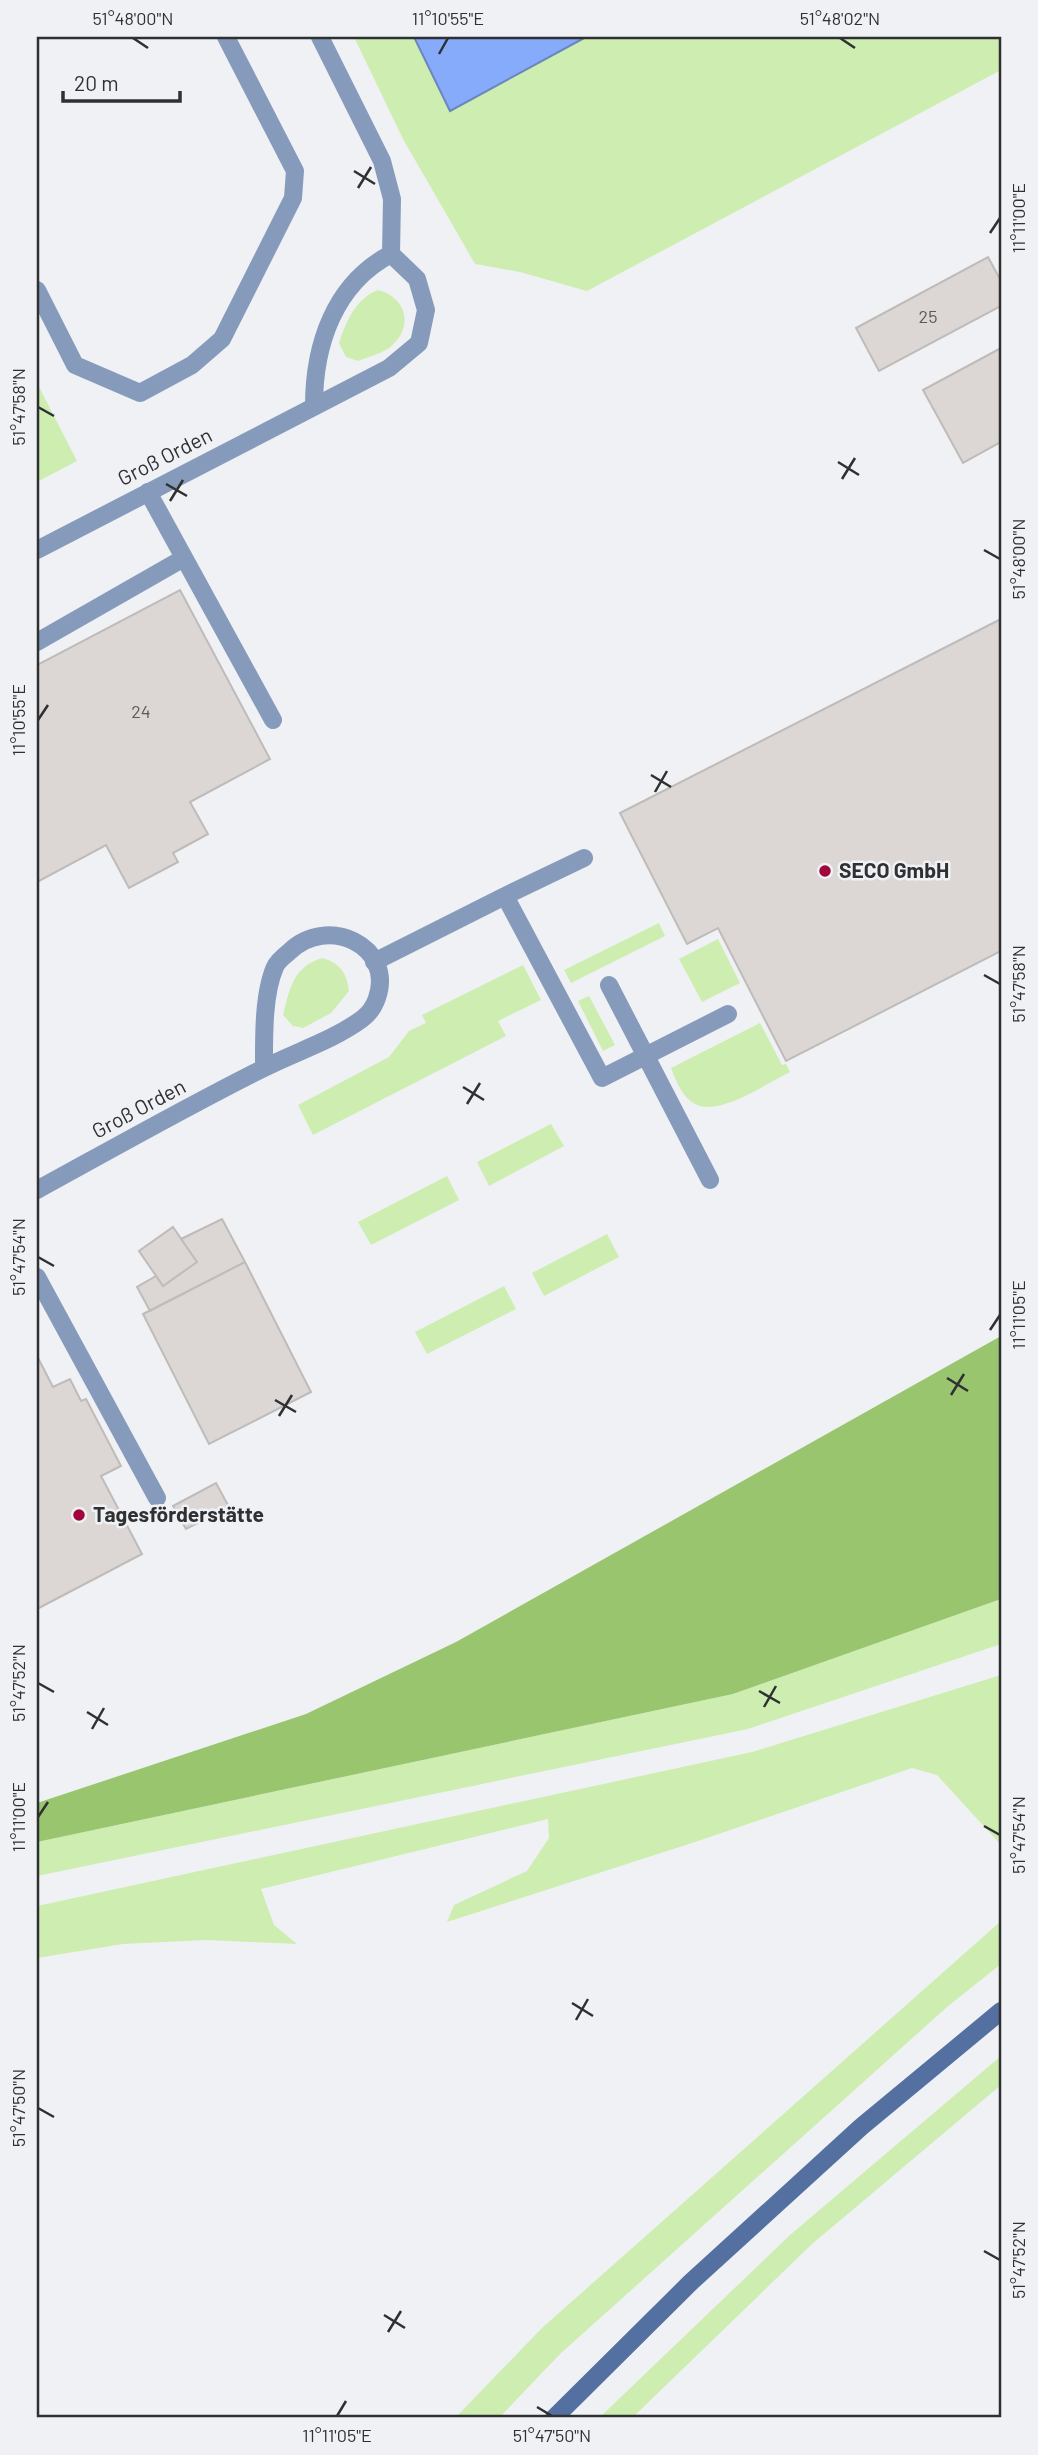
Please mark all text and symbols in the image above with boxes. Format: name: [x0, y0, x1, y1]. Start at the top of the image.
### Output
text: 51°48'00"N: [93, 7, 173, 29]
text: 11°10'55"E: [412, 7, 484, 29]
text: 51°48'02"N: [800, 7, 880, 29]
scale bar: [63, 60, 180, 104]
text: 20 m: [74, 70, 119, 95]
text: 11°11'00"E: [1007, 183, 1029, 253]
house number: 25: [919, 305, 937, 327]
text: 51°47'58"N: [7, 368, 29, 446]
street label: Groß Orden: [113, 421, 216, 490]
text: 51°48'00"N: [1007, 519, 1029, 599]
text: 11°10'55"E: [7, 684, 29, 756]
house number: 24: [131, 700, 151, 722]
place label: SECO GmbH: [839, 857, 949, 882]
marker: SECO GmbH: [817, 863, 833, 879]
text: 51°47'58"N: [1007, 945, 1029, 1023]
street label: Groß Orden: [87, 1073, 189, 1143]
text: 51°47'54"N: [7, 1218, 29, 1296]
text: 11°11'05"E: [1007, 1280, 1029, 1350]
place label: Tagesförderstätte: [93, 1501, 264, 1526]
marker: Tagesförderstätte: [71, 1507, 87, 1523]
text: 51°47'52"N: [7, 1644, 29, 1722]
text: 11°11'00"E: [7, 1782, 29, 1852]
text: 51°47'54"N: [1007, 1796, 1029, 1874]
text: 51°47'50"N: [7, 2069, 29, 2147]
text: 51°47'52"N: [1007, 2221, 1029, 2299]
text: 11°11'05"E: [302, 2424, 372, 2446]
text: 51°47'50"N: [513, 2424, 591, 2446]

